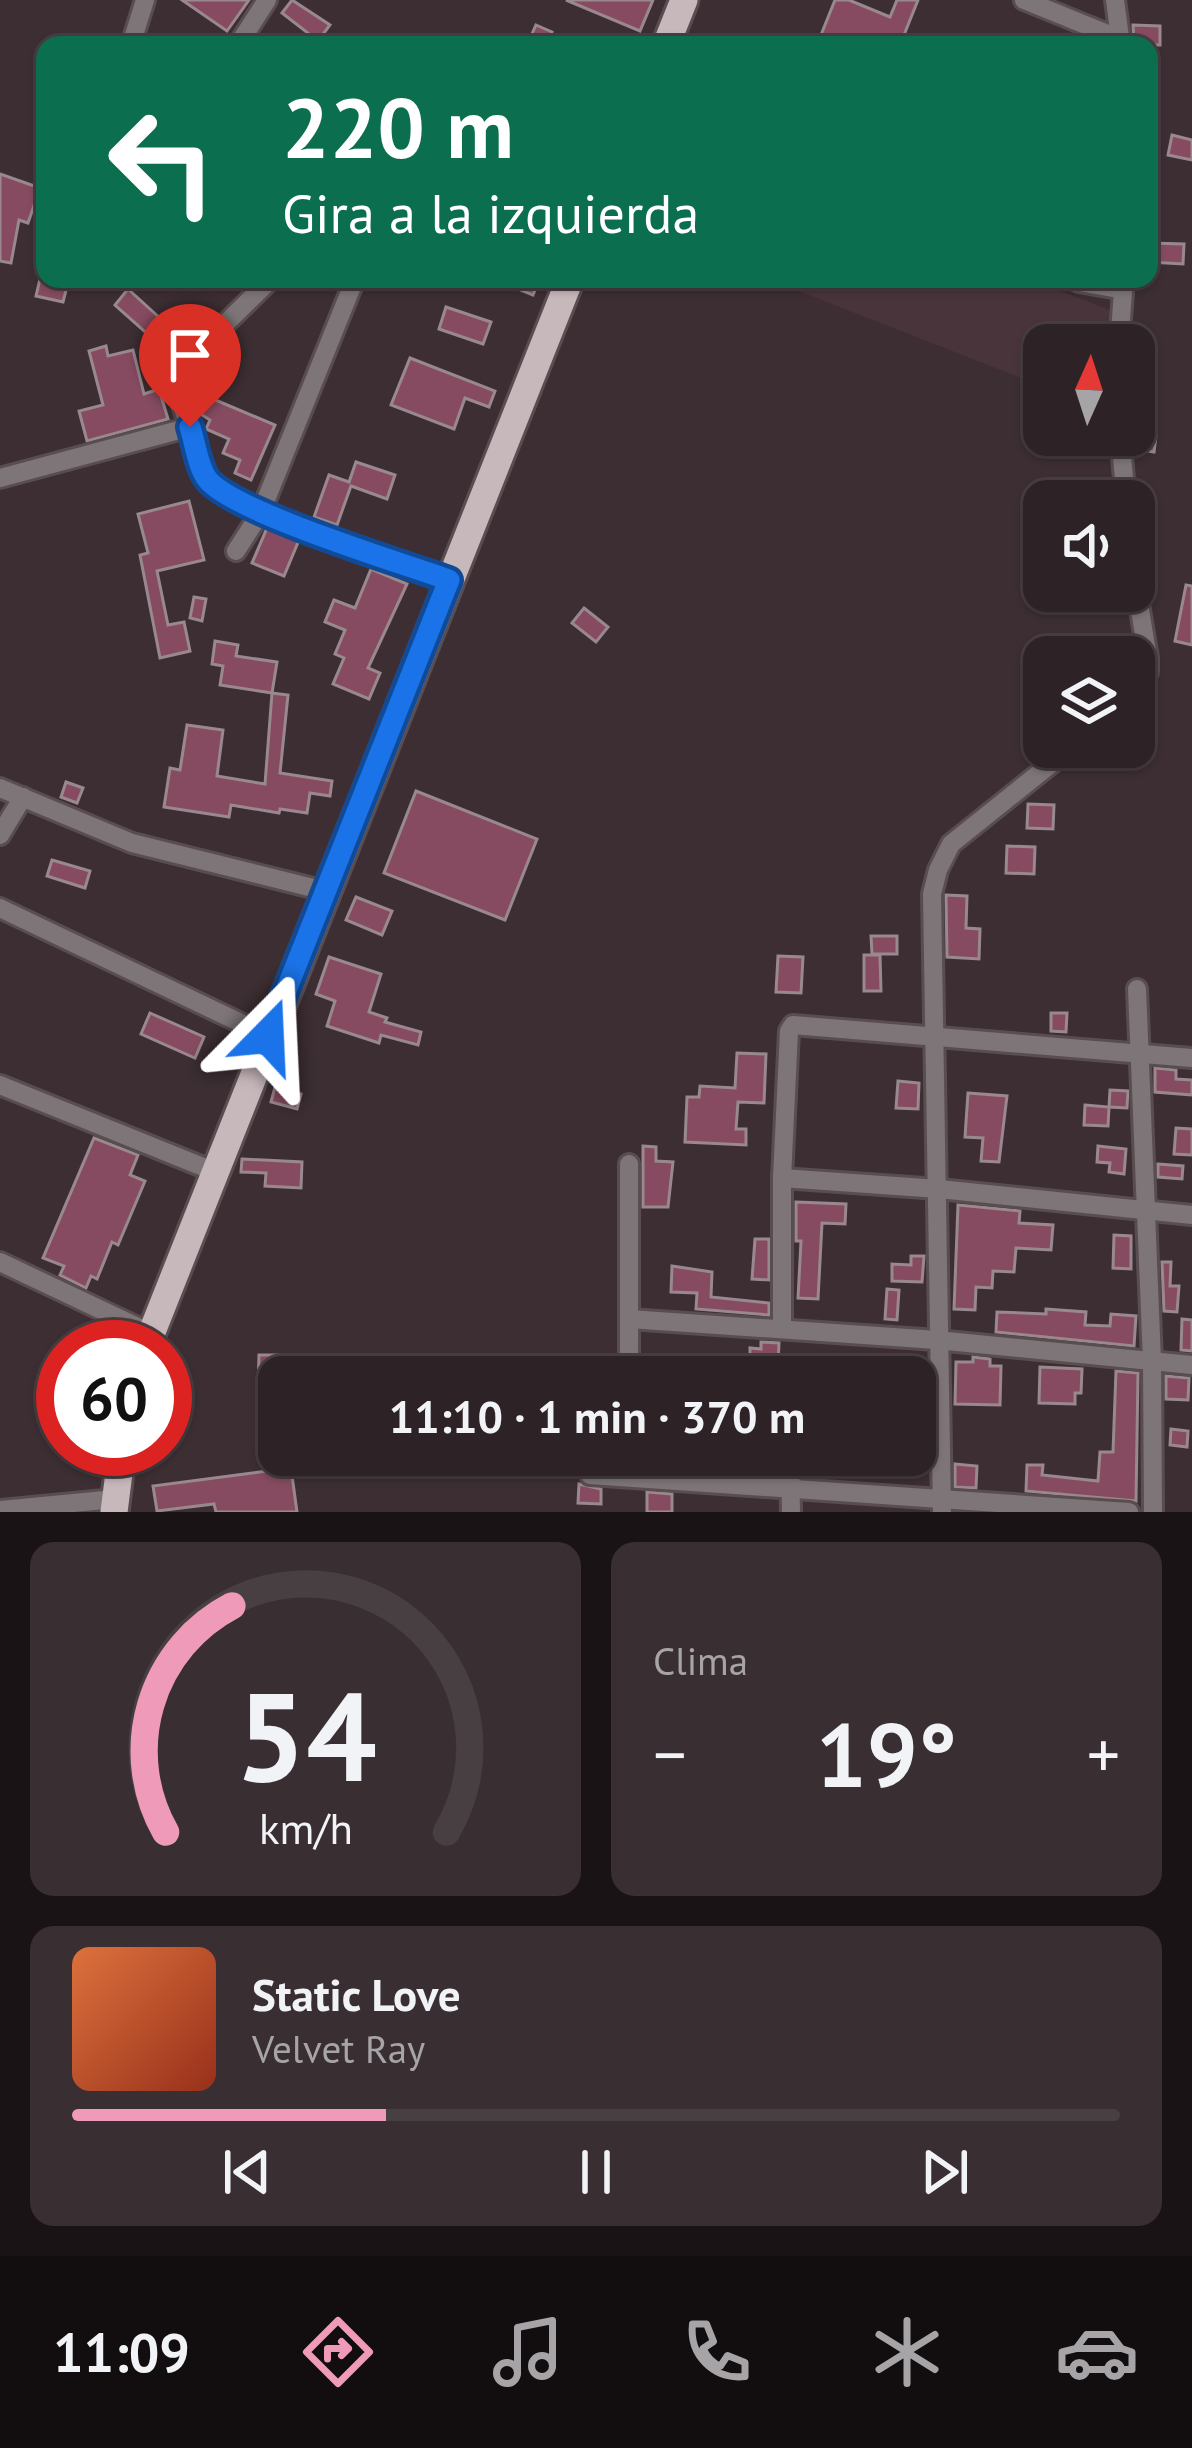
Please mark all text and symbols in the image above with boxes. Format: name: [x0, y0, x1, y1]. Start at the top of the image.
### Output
text: 220 m: [282, 72, 514, 181]
icon: left: [84, 84, 240, 240]
text: Gira a la izquierda: [282, 178, 699, 248]
pin: [139, 304, 241, 427]
icon: arrive: [157, 322, 223, 388]
north arrow: [1023, 324, 1155, 456]
map controls: [1023, 324, 1155, 768]
button: sound: [1023, 480, 1155, 612]
button: layers: [1023, 636, 1155, 768]
position arrow: [205, 973, 331, 1099]
speed limit sign: 60: [36, 1320, 192, 1476]
text: 11:10 · 1 min · 370 m: [389, 1387, 805, 1445]
text: Clima: [653, 1635, 748, 1686]
text: 54: [235, 1654, 376, 1815]
text: 19°: [816, 1695, 957, 1812]
text: −: [653, 1711, 686, 1796]
text: +: [1087, 1711, 1120, 1796]
text: km/h: [258, 1800, 353, 1856]
text: Static Love: [252, 1965, 461, 2023]
text: Velvet Ray: [252, 2023, 425, 2074]
icon: previous: [214, 2139, 280, 2205]
icon: pause: [563, 2139, 629, 2205]
icon: next: [912, 2139, 978, 2205]
icon: directions: [296, 2310, 380, 2394]
icon: music: [486, 2310, 570, 2394]
icon: phone: [675, 2310, 759, 2394]
icon: climate: [865, 2310, 949, 2394]
icon: car: [1055, 2310, 1139, 2394]
text: 11:09: [53, 2317, 190, 2387]

